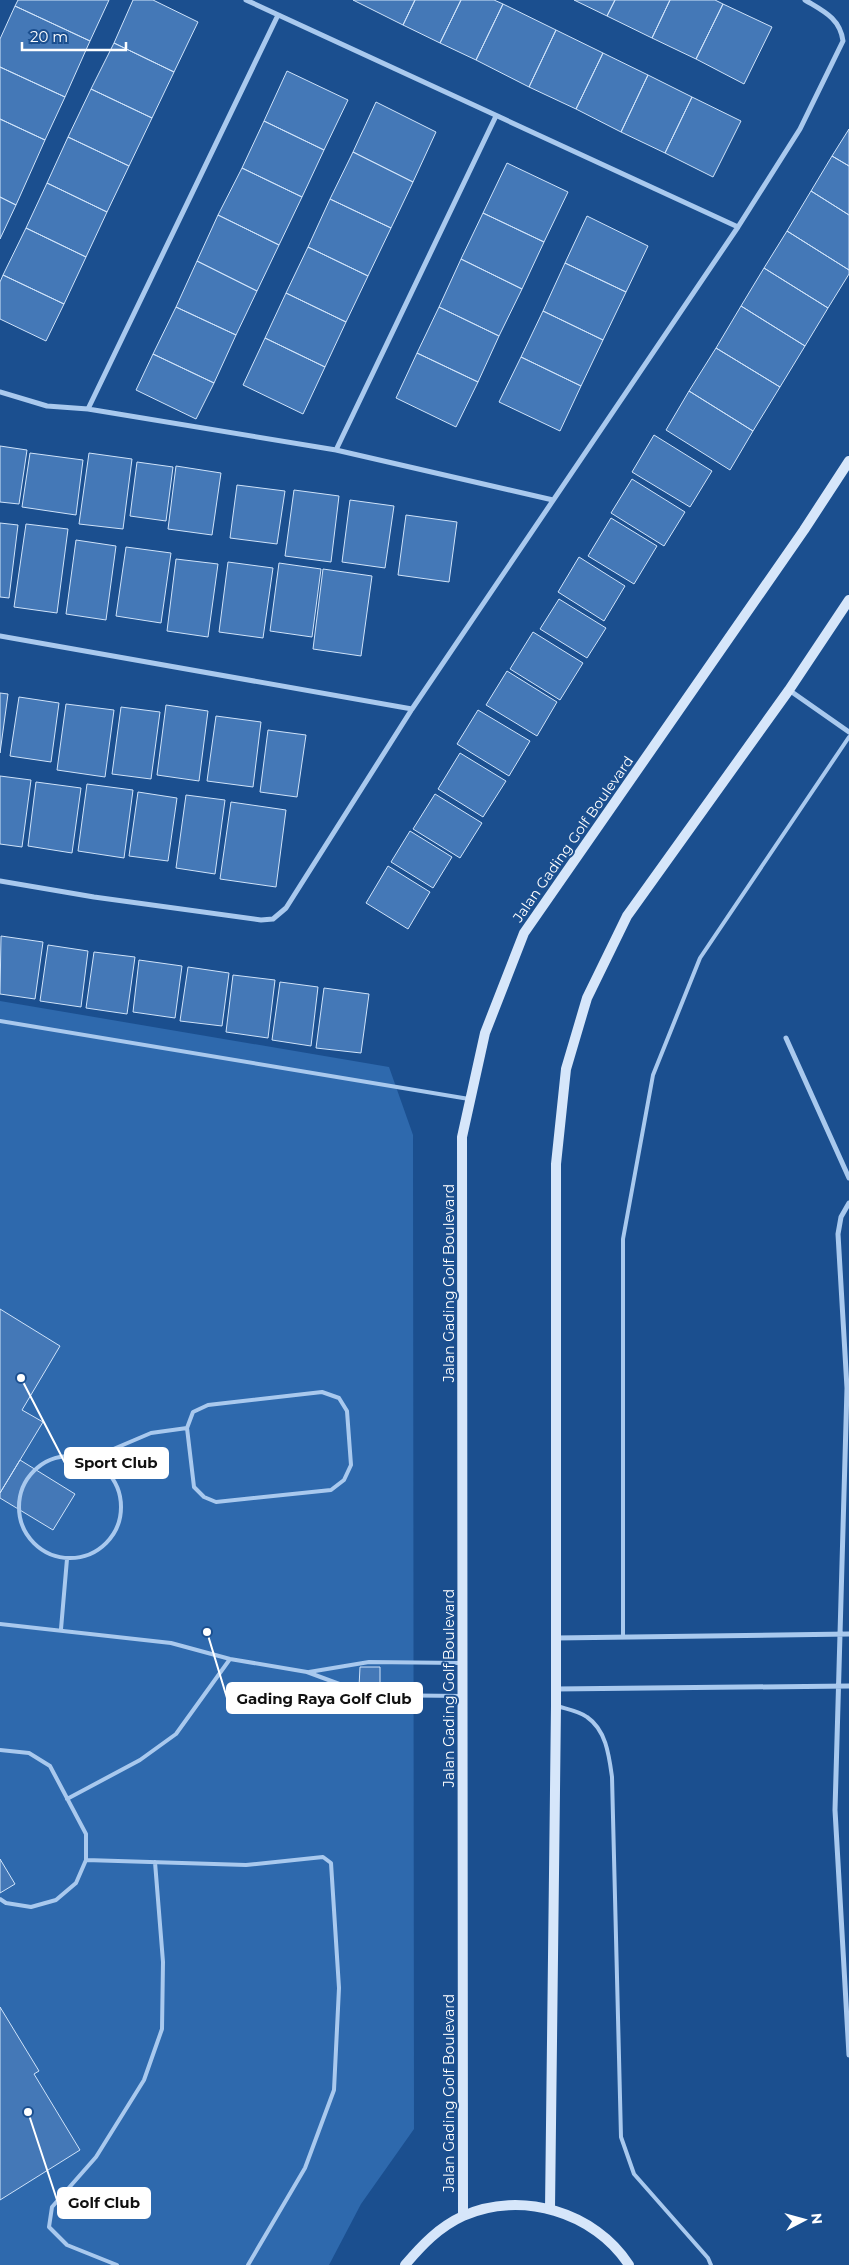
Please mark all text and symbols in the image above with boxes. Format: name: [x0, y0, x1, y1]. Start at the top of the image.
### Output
scale bar: [22, 20, 126, 52]
text: 20 m: [30, 27, 68, 46]
street label: Jalan Gading Golf Boulevard: [508, 752, 637, 926]
street label: Jalan Gading Golf Boulevard: [440, 1184, 458, 1383]
callout: Sport Club: [65, 1448, 168, 1478]
text: Sport Club: [74, 1453, 158, 1472]
street label: Jalan Gading Golf Boulevard: [440, 1589, 458, 1788]
callout: Gading Raya Golf Club: [227, 1683, 422, 1713]
text: Gading Raya Golf Club: [236, 1689, 412, 1708]
street label: Jalan Gading Golf Boulevard: [440, 1994, 458, 2193]
callout: Golf Club: [58, 2188, 150, 2218]
text: Golf Club: [68, 2193, 140, 2212]
north arrow: [779, 2195, 829, 2245]
text: N: [807, 2212, 826, 2225]

